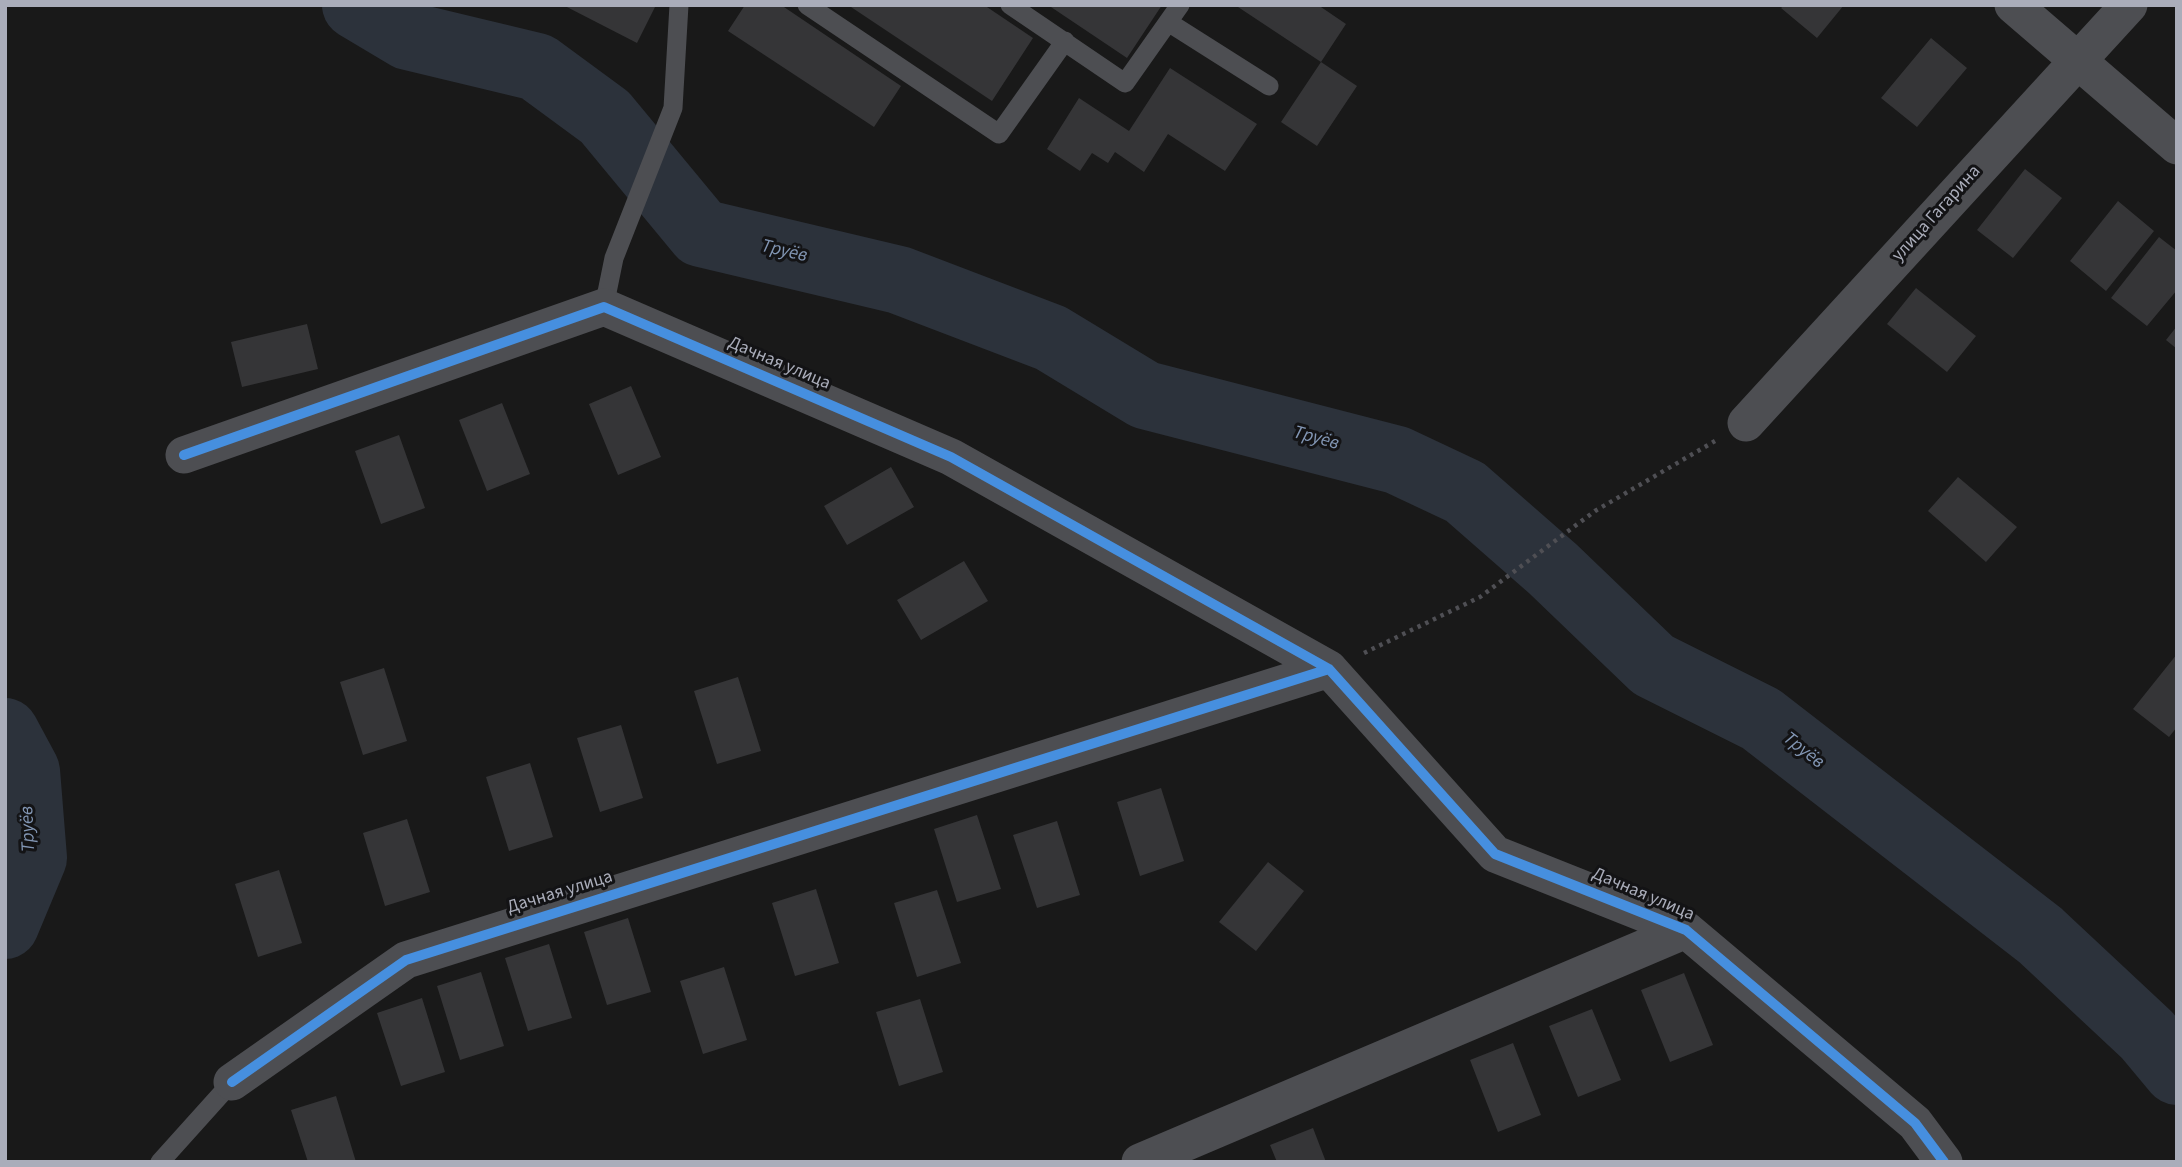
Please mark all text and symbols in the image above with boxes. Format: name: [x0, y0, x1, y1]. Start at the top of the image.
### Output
street label: улица Гагарина: [1888, 161, 1986, 267]
water label: Труёв: [759, 236, 809, 268]
street label: Дачная улица: [725, 333, 833, 395]
water label: Труёв: [1291, 422, 1341, 456]
water label: Труёв: [1778, 728, 1828, 774]
water label: Труёв: [16, 805, 42, 853]
street label: Дачная улица: [1589, 864, 1697, 926]
street label: Дачная улица: [505, 867, 615, 919]

